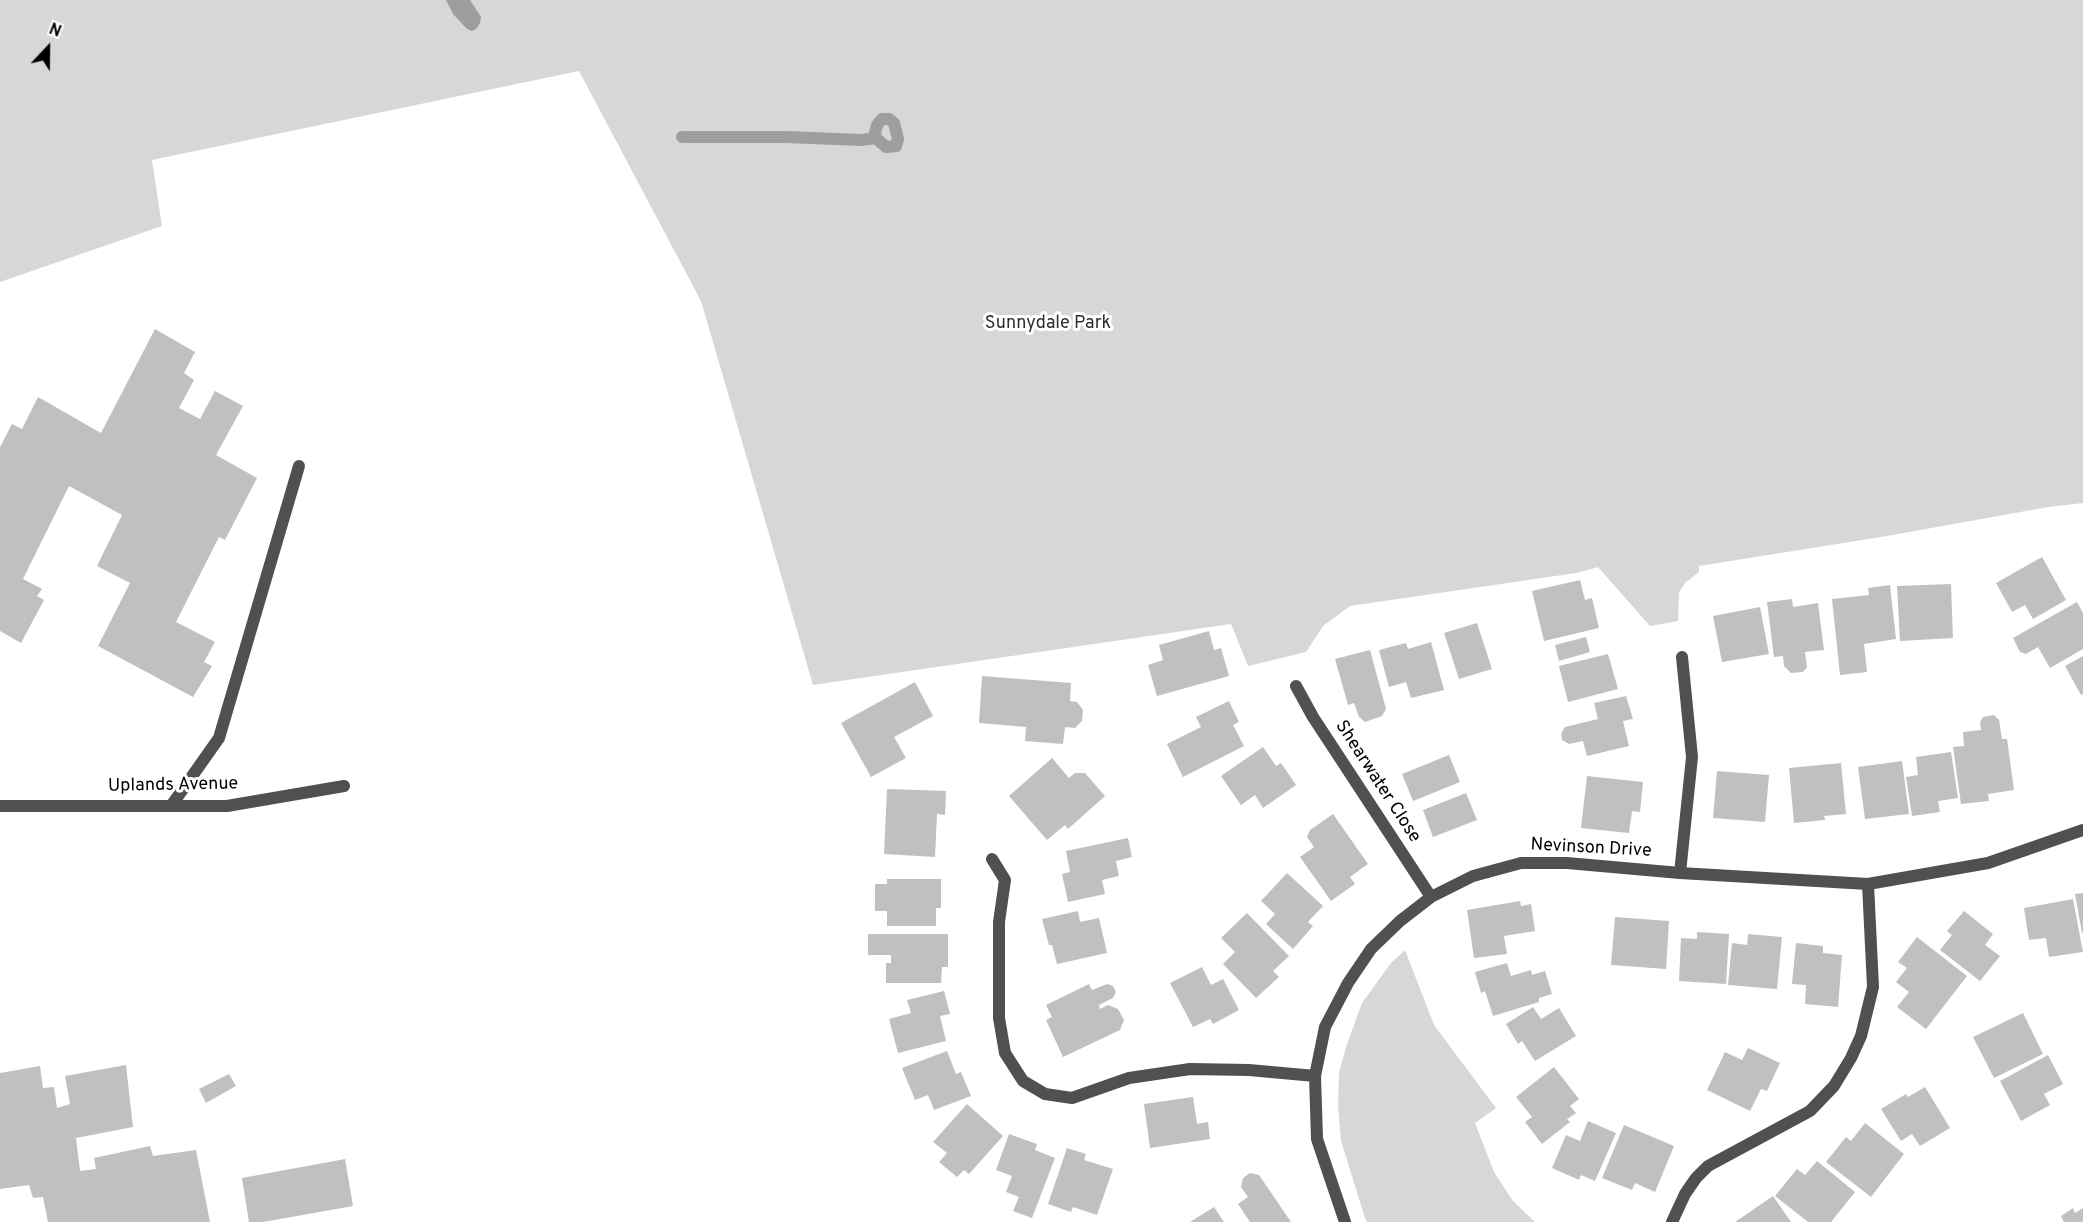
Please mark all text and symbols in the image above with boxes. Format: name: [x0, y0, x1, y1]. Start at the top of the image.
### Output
north arrow: [18, 18, 78, 78]
text: N: [46, 20, 64, 43]
park label: Sunnydale Park: [985, 313, 1111, 335]
street label: Shearwater Close: [1329, 717, 1425, 847]
street label: Uplands Avenue: [108, 774, 238, 798]
street label: Nevinson Drive: [1530, 835, 1652, 863]

